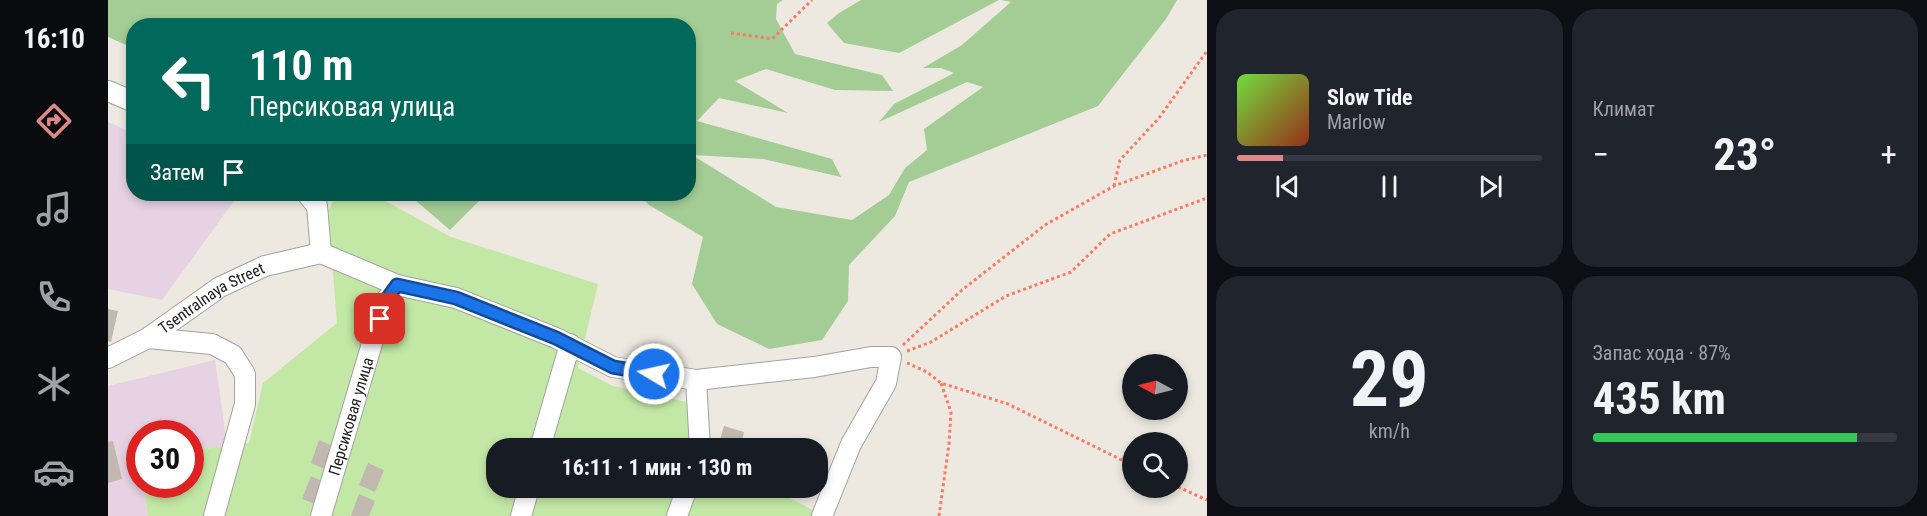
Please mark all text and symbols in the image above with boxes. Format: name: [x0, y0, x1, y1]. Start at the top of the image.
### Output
text: 16:10: [23, 23, 85, 55]
text: 110 m: [249, 41, 354, 90]
icon: left: [150, 42, 228, 120]
text: Slow Tide: [1327, 85, 1413, 110]
text: Персиковая улица: [249, 91, 455, 123]
text: Климат: [1593, 97, 1655, 121]
icon: directions: [33, 100, 75, 142]
text: Marlow: [1327, 110, 1385, 134]
text: 23°: [1713, 128, 1776, 181]
text: −: [1593, 135, 1609, 174]
text: +: [1881, 135, 1897, 174]
icon: arrive: [217, 156, 250, 189]
text: Затем: [150, 160, 205, 185]
icon: previous: [1271, 170, 1304, 203]
icon: pause: [1373, 170, 1406, 203]
icon: next: [1474, 170, 1507, 203]
icon: music: [33, 188, 75, 230]
street label: Tsentralnaya Street: [154, 258, 267, 337]
icon: phone: [33, 276, 75, 318]
pin: [354, 293, 405, 344]
icon: arrive: [363, 302, 396, 335]
text: 29: [1350, 334, 1429, 425]
text: Запас хода · 87%: [1593, 341, 1731, 365]
position arrow: [622, 342, 686, 406]
north arrow: [1122, 354, 1188, 420]
map controls: [1122, 354, 1188, 498]
street label: Персиковая улица: [324, 355, 377, 478]
icon: climate: [33, 363, 75, 405]
text: 435 km: [1593, 372, 1726, 425]
text: km/h: [1369, 419, 1410, 443]
speed limit sign: 30: [126, 420, 204, 498]
button: search: [1122, 432, 1188, 498]
icon: car: [33, 451, 75, 493]
text: 16:11 · 1 мин · 130 m: [562, 455, 752, 480]

